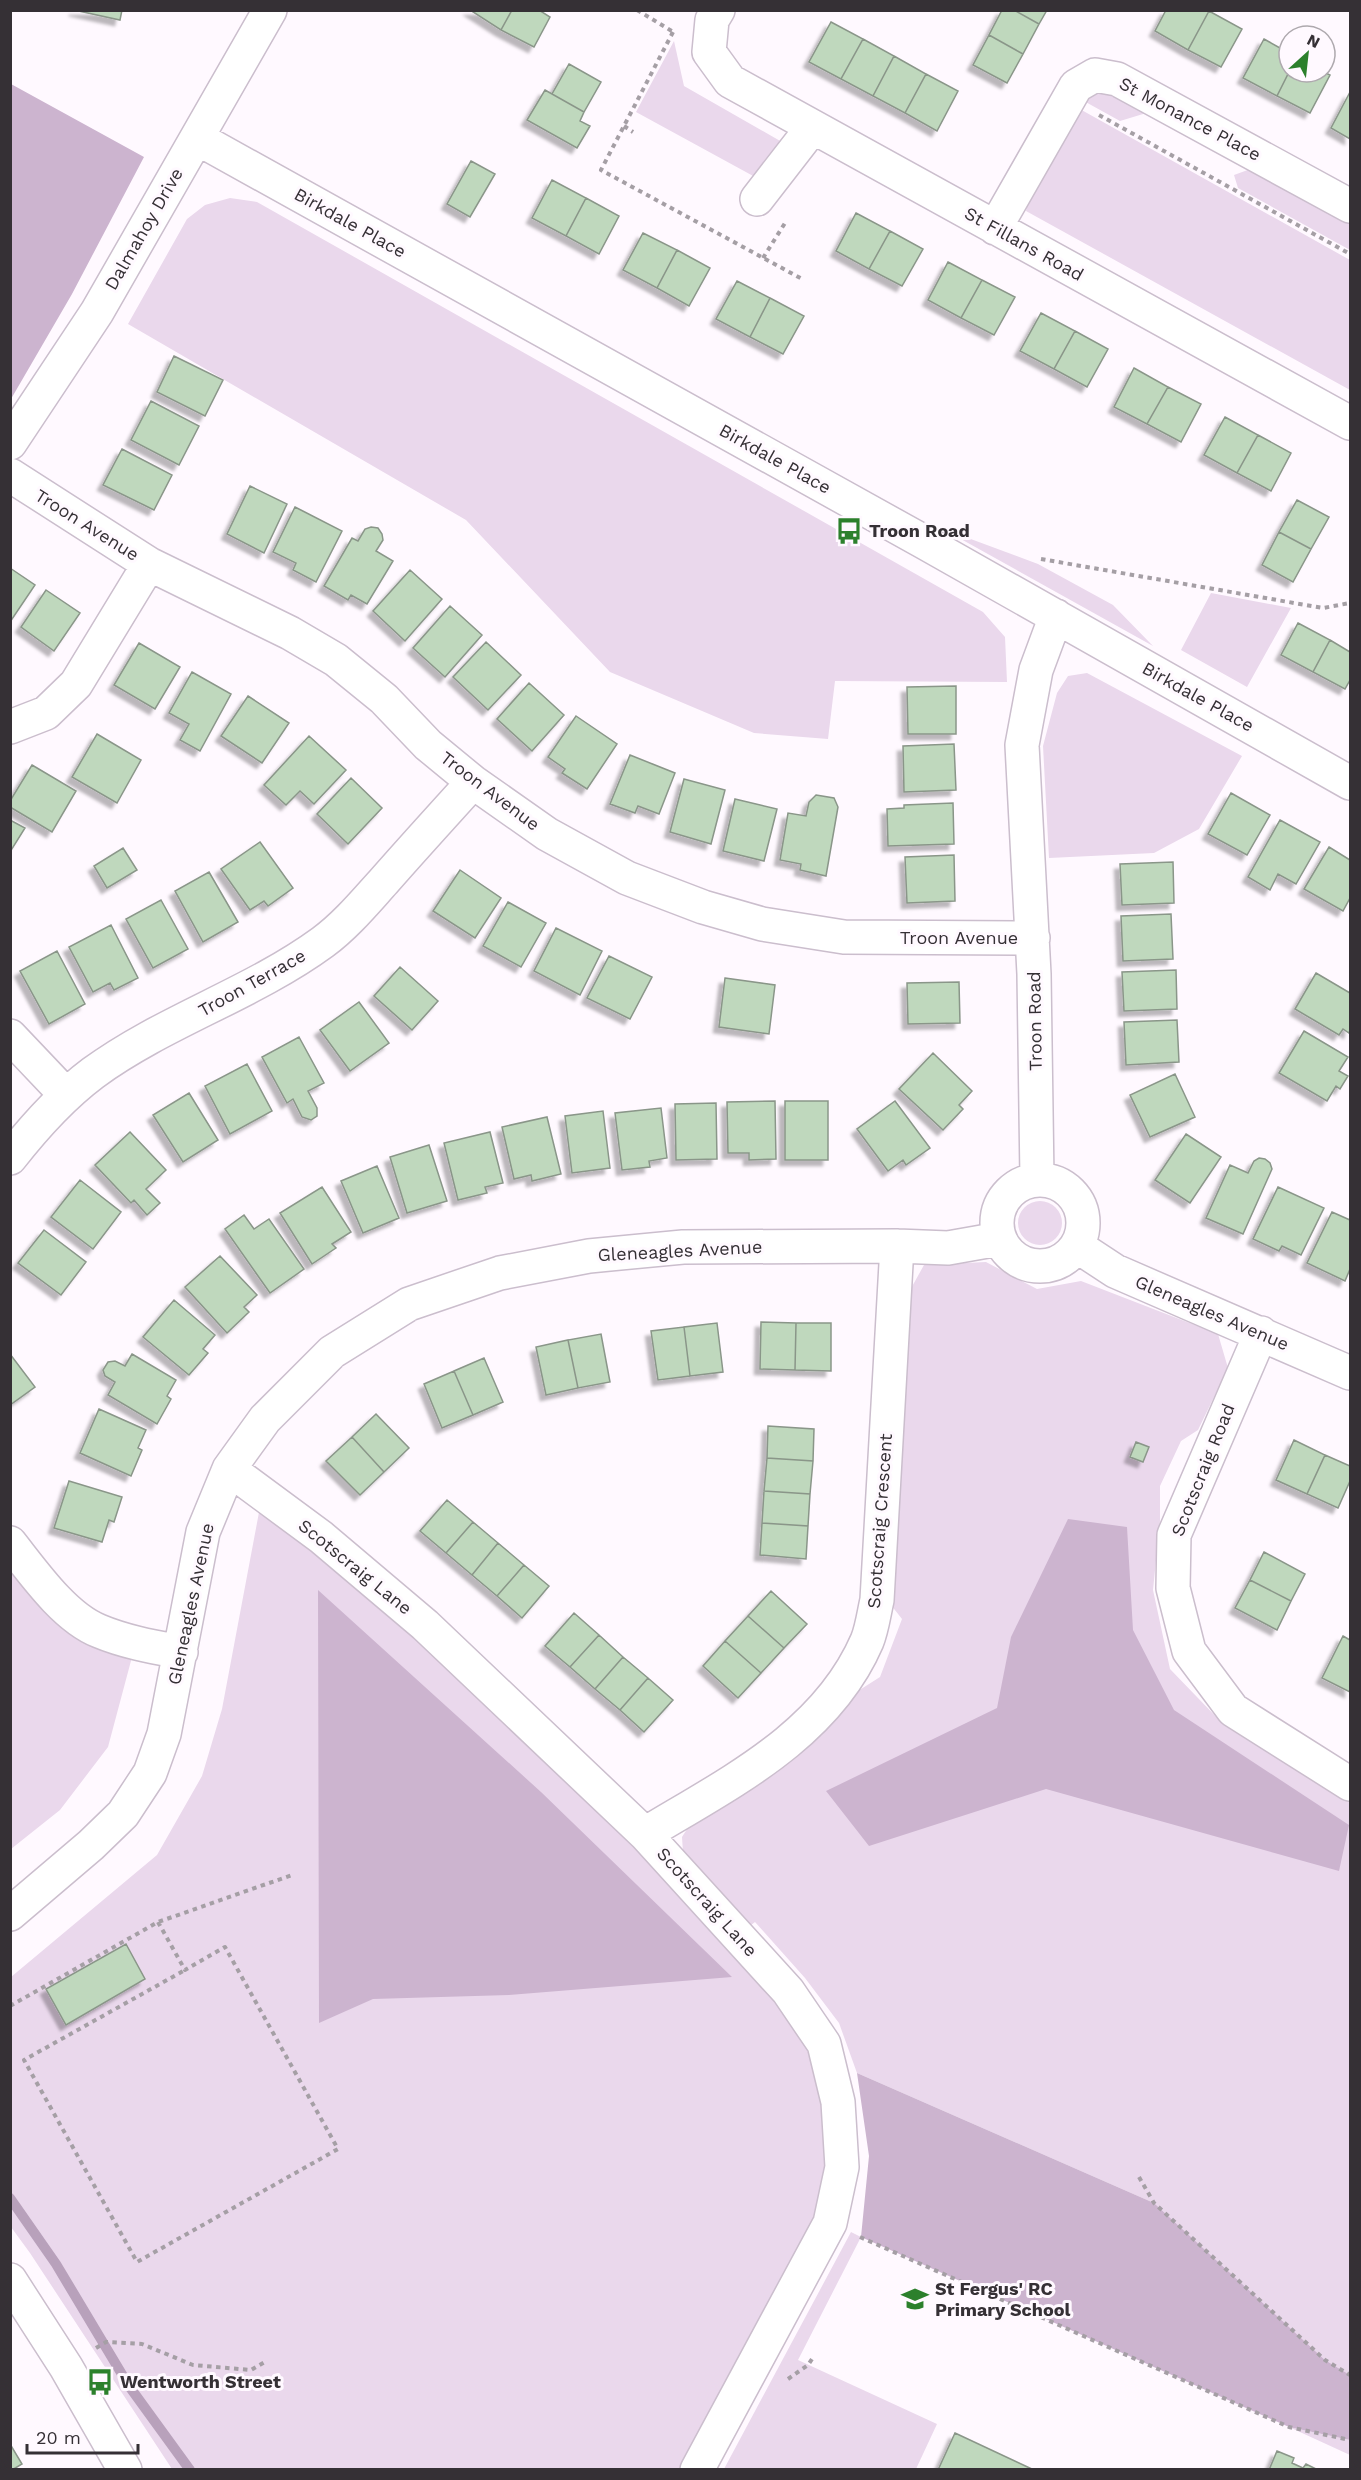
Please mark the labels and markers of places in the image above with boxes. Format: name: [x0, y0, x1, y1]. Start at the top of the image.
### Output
bus stop icon: Troon Road: [834, 516, 864, 546]
place label: Troon Road: [869, 520, 970, 541]
place label: St Fergus' RC Primary School: [935, 2278, 1071, 2320]
school or university icon: St Fergus' RC Primary School: [900, 2284, 930, 2314]
bus stop icon: Wentworth Street: [85, 2367, 115, 2397]
place label: Wentworth Street: [120, 2371, 281, 2392]

